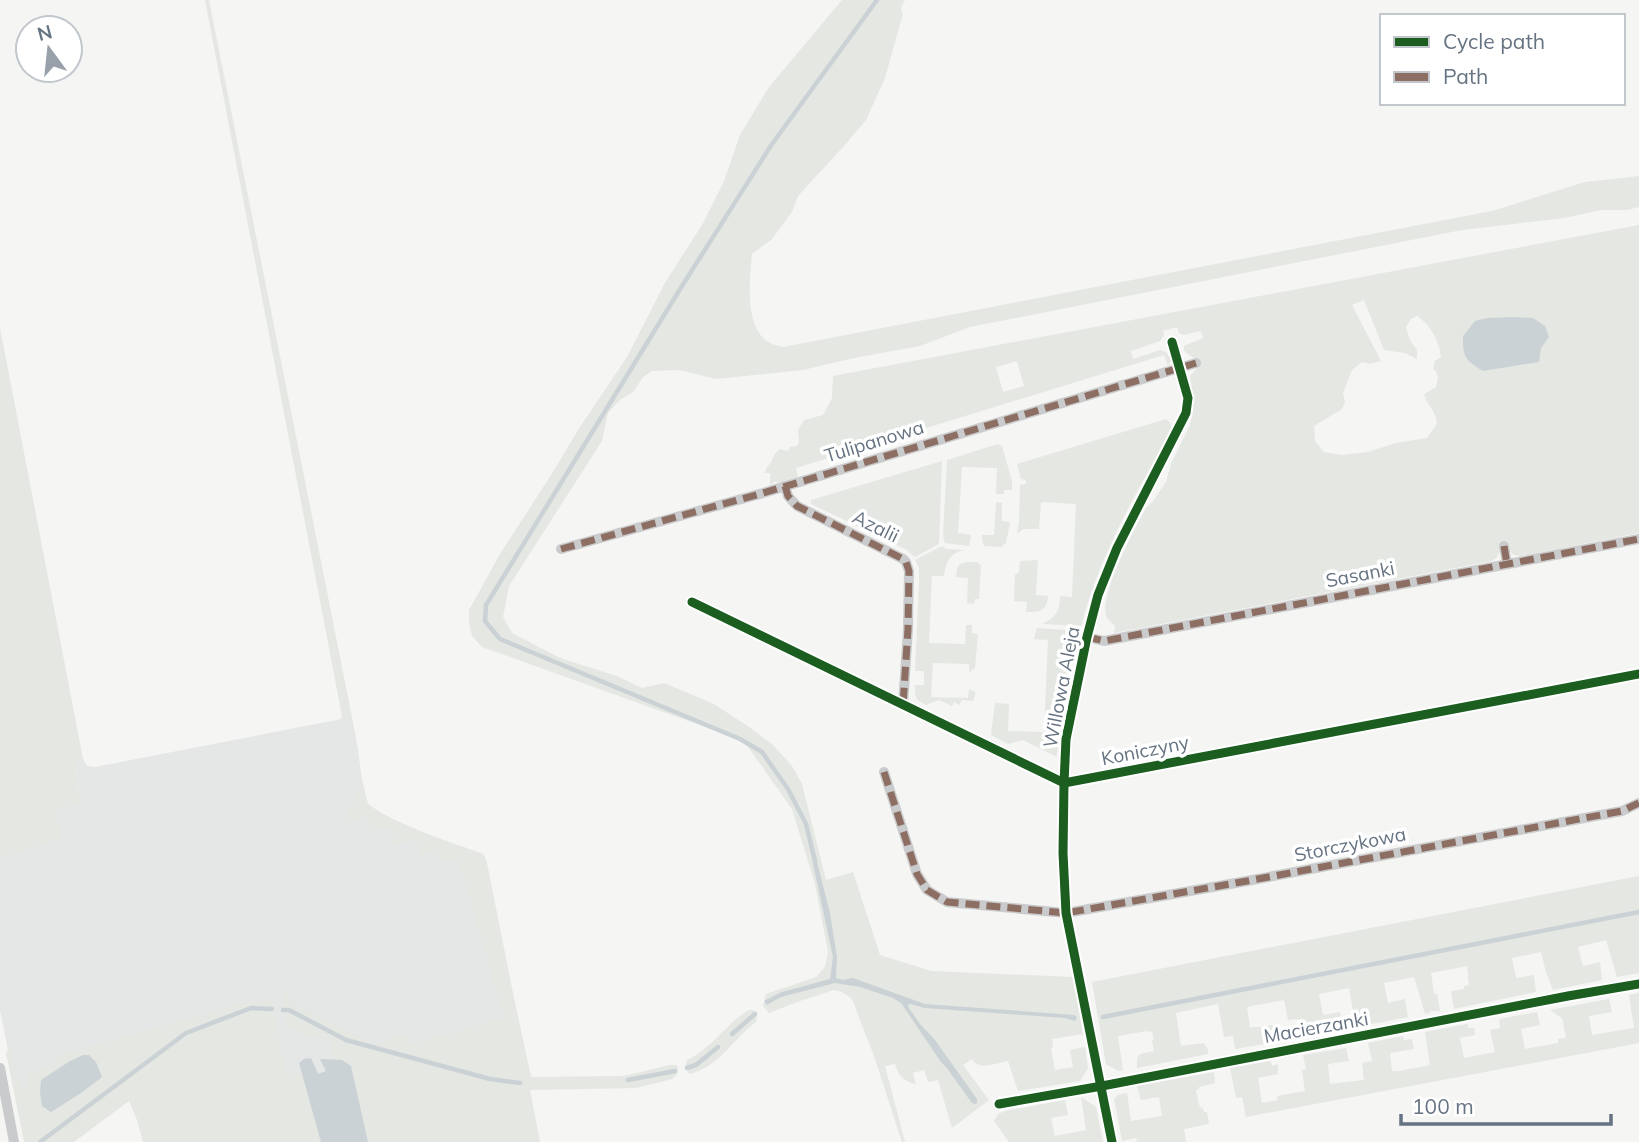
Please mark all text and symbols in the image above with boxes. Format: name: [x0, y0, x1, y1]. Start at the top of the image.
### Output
north arrow: [14, 14, 84, 84]
legend: [1380, 14, 1625, 105]
text: N: [35, 19, 55, 46]
text: Cycle path: [1443, 28, 1545, 54]
text: Path: [1443, 63, 1488, 89]
street label: Tulipanowa: [821, 415, 927, 467]
street label: Azalii: [849, 505, 903, 547]
street label: Sasanki: [1324, 556, 1396, 592]
street label: Willowa Aleja: [1038, 624, 1084, 750]
street label: Koniczyny: [1099, 730, 1191, 770]
street label: Storczykowa: [1292, 821, 1408, 867]
street label: Macierzanki: [1262, 1006, 1370, 1048]
scale bar: [1401, 1082, 1611, 1126]
text: 100 m: [1412, 1093, 1474, 1119]

